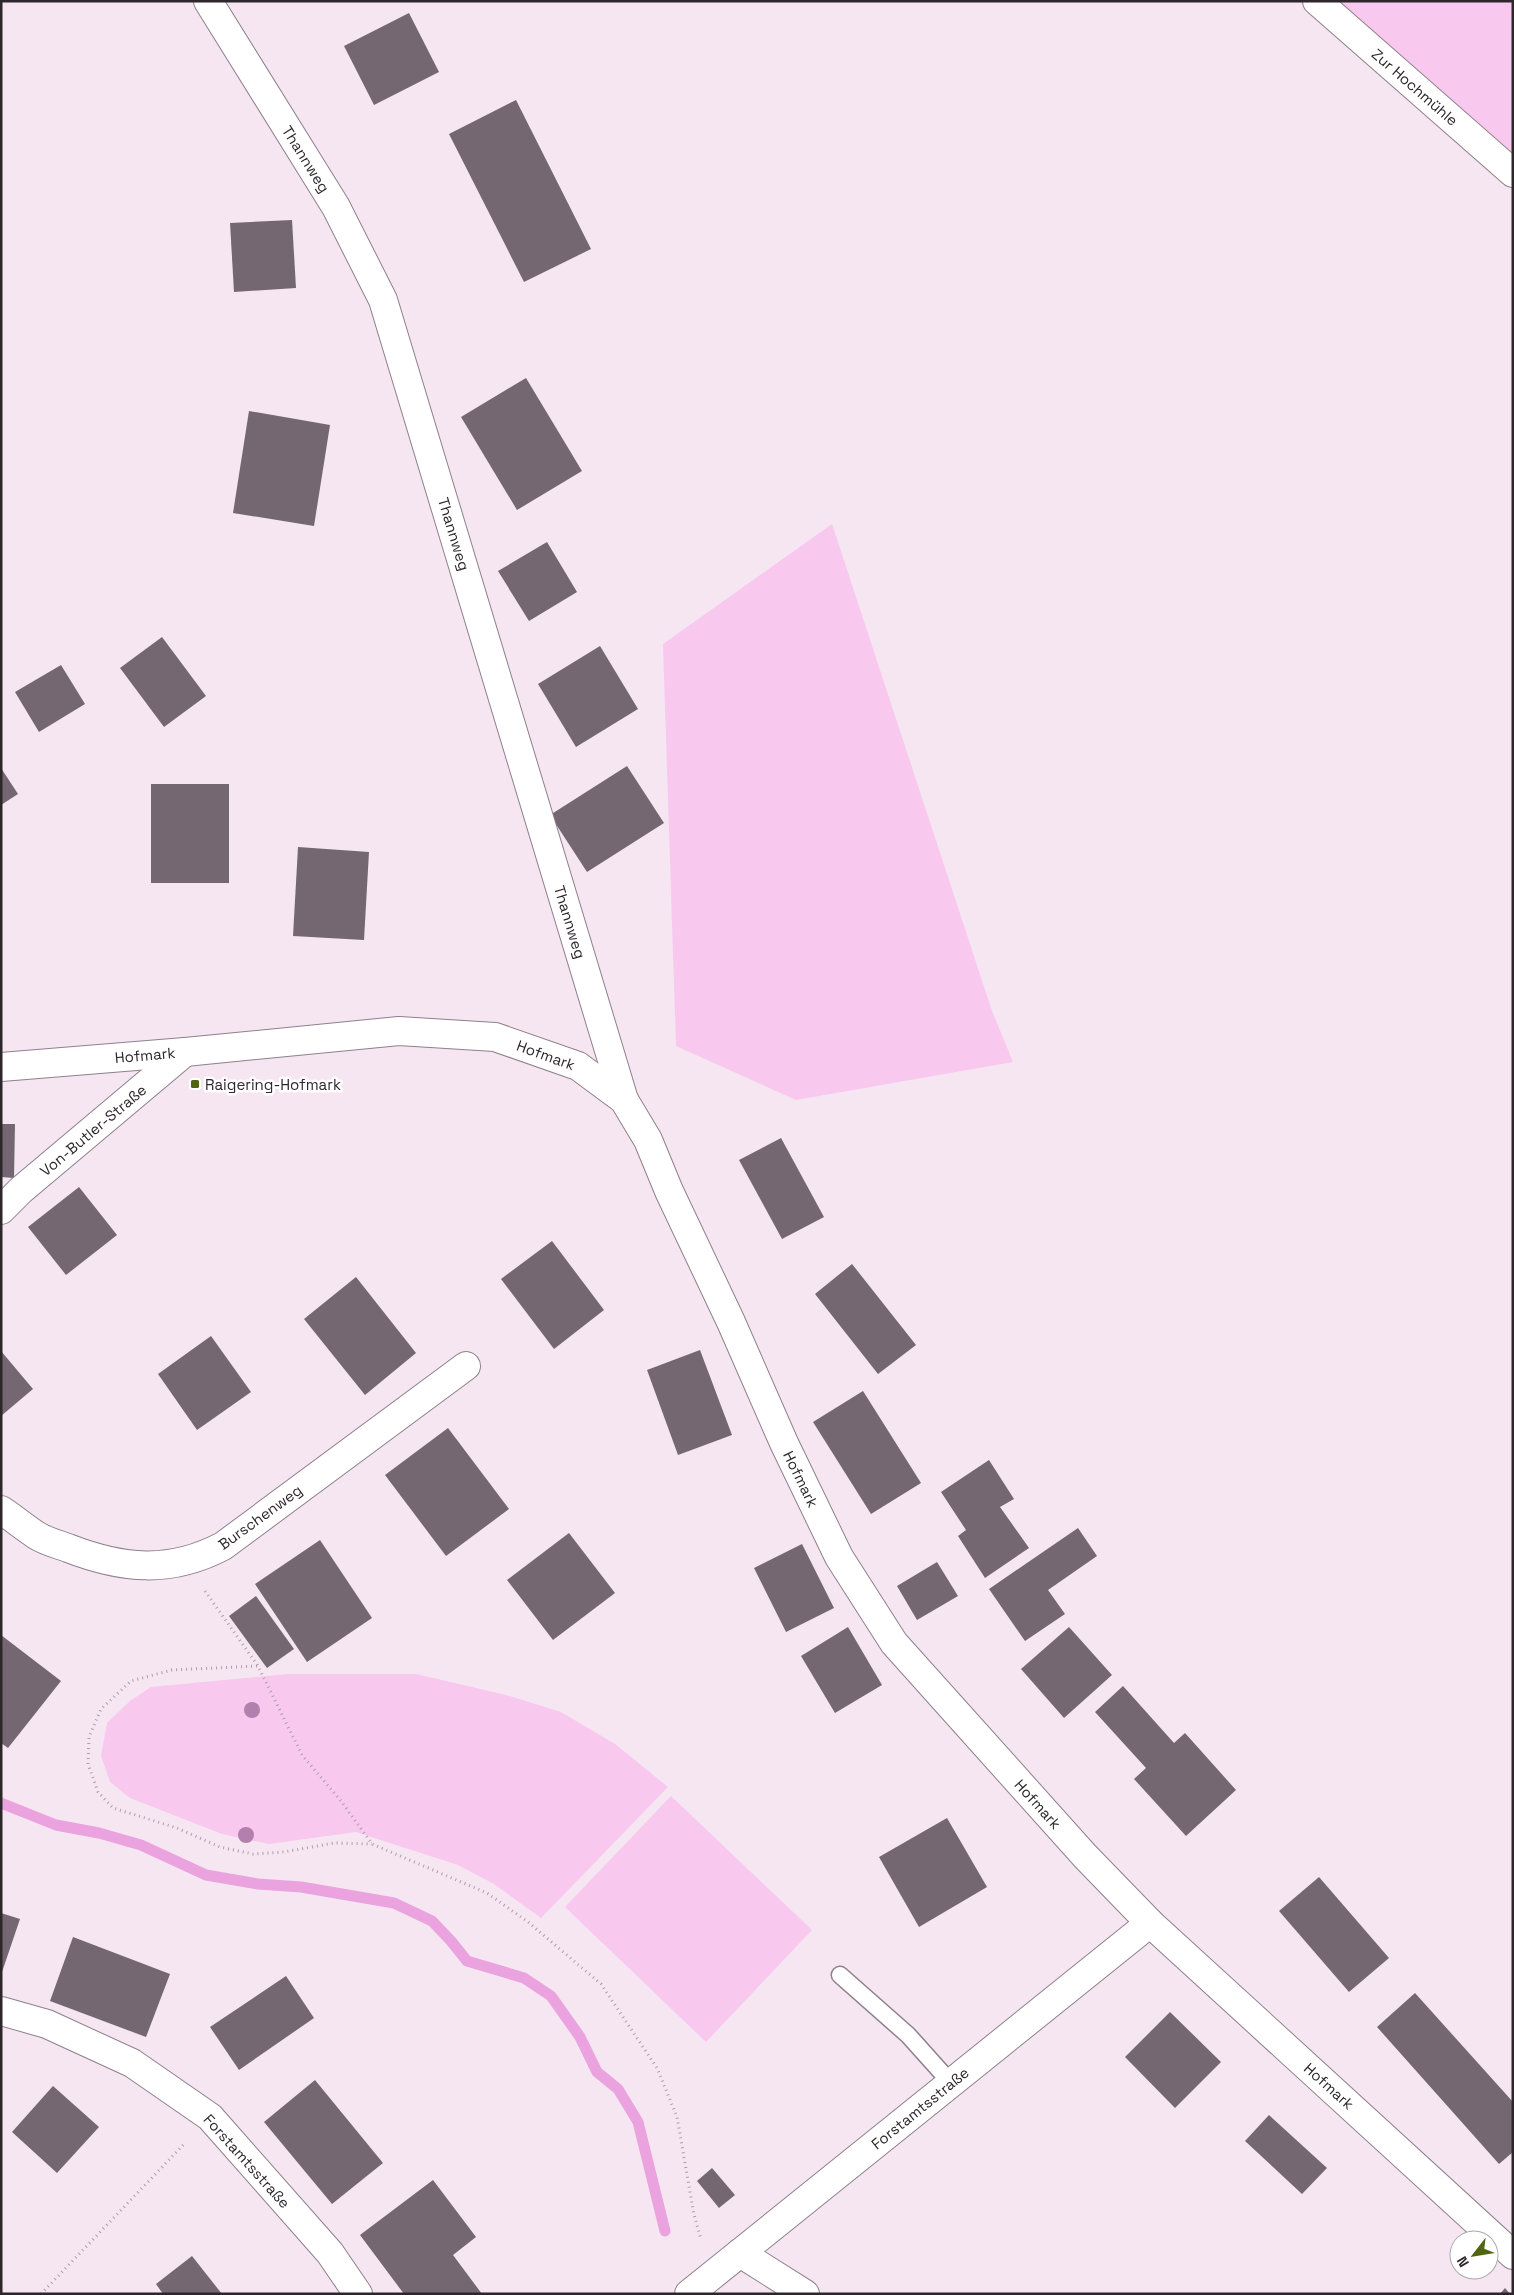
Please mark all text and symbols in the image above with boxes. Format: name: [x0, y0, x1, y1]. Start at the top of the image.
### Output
street label: Zur Hochmühle: [1368, 44, 1462, 130]
street label: Thannweg: [278, 122, 334, 196]
street label: Thannweg: [434, 495, 474, 573]
street label: Thannweg: [550, 883, 590, 961]
street label: Hofmark: [514, 1036, 578, 1074]
street label: Hofmark: [114, 1043, 176, 1067]
place label: Raigering-Hofmark: [205, 1075, 341, 1094]
marker: Raigering-Hofmark: [189, 1078, 201, 1090]
street label: Von-Butler-Straße: [36, 1080, 150, 1180]
street label: Hofmark: [779, 1448, 823, 1510]
street label: Burschenweg: [214, 1480, 306, 1554]
street label: Hofmark: [1011, 1775, 1065, 1833]
street label: Hofmark: [1300, 2059, 1358, 2113]
street label: Forstamtsstraße: [867, 2063, 973, 2153]
street label: Forstamtsstraße: [200, 2110, 294, 2212]
north arrow: [1449, 2230, 1499, 2280]
text: N: [1453, 2253, 1473, 2270]

